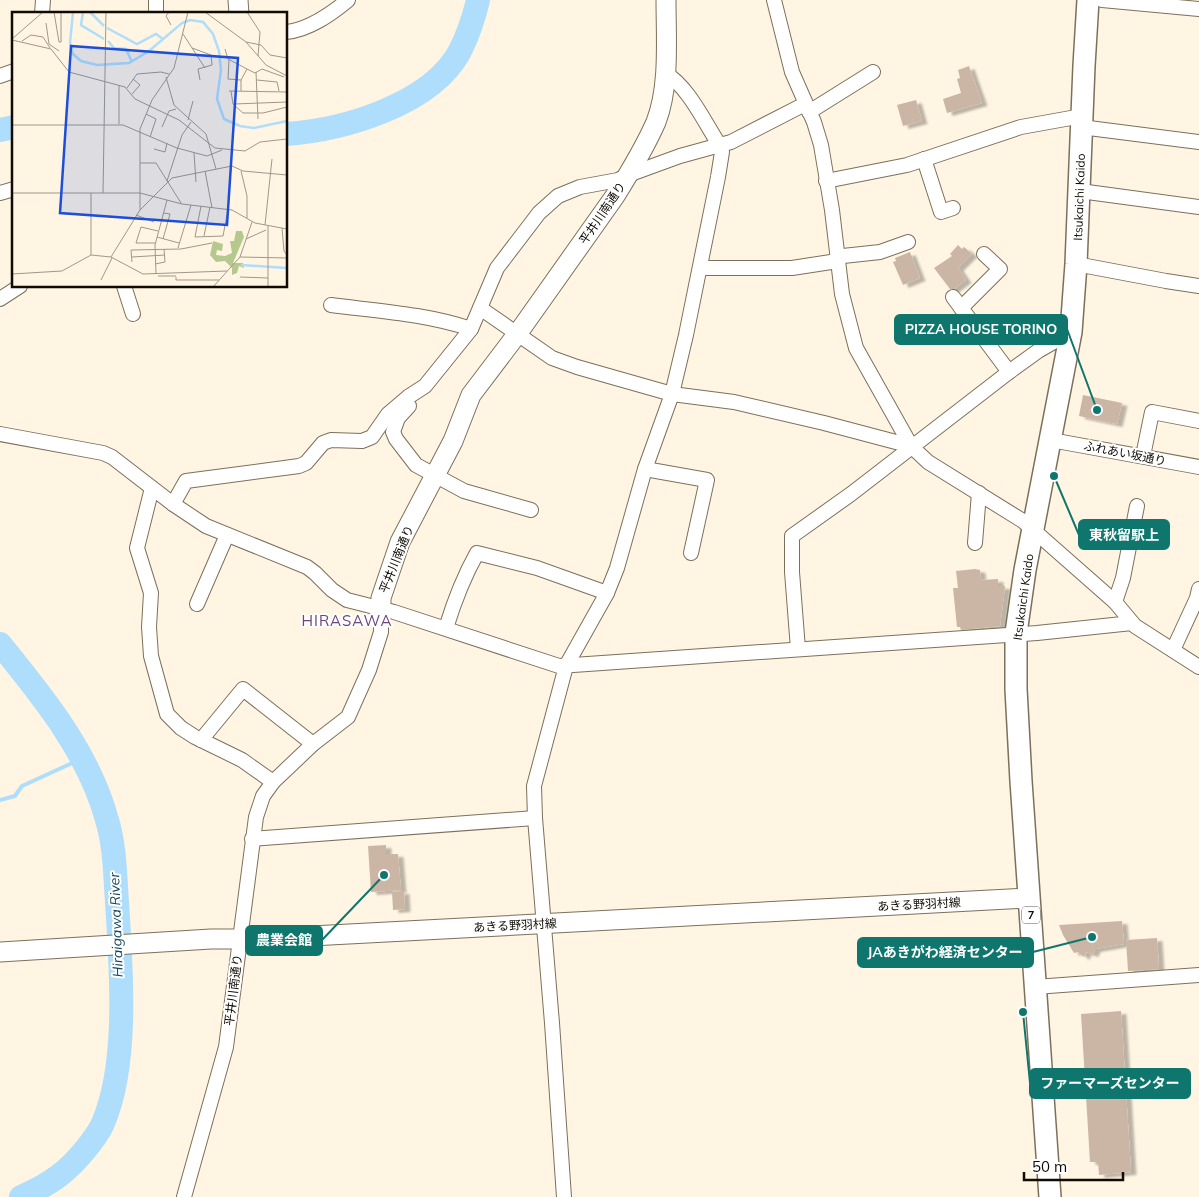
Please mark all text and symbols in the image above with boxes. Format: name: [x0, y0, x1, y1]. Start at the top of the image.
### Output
inset map: [12, 12, 288, 288]
street label: Itsukaichi Kaido: [1070, 153, 1088, 241]
street label: 平井川南通り: [576, 179, 628, 247]
callout: PIZZA HOUSE TORINO: [895, 315, 1067, 344]
text: PIZZA HOUSE TORINO: [905, 320, 1057, 338]
street label: ふれあい坂通り: [1082, 438, 1168, 468]
callout: 東秋留駅上: [1079, 520, 1169, 549]
street label: 平井川南通り: [376, 523, 416, 595]
text: 東秋留駅上: [1089, 526, 1159, 544]
street label: Itsukaichi Kaido: [1010, 553, 1037, 641]
district label: HIRASAWA: [302, 611, 392, 630]
water label: Hiraigawa River: [105, 871, 127, 978]
street label: あきる野羽村線: [877, 894, 961, 914]
road number: 7: [1022, 906, 1040, 924]
street label: あきる野羽村線: [473, 915, 557, 935]
callout: 農業会館: [246, 926, 322, 955]
text: 農業会館: [256, 931, 312, 949]
callout: JAあきがわ経済センター: [858, 938, 1033, 967]
text: JAあきがわ経済センター: [867, 943, 1023, 961]
street label: 平井川南通り: [221, 953, 245, 1027]
callout: ファーマーズセンター: [1030, 1069, 1190, 1098]
text: ファーマーズセンター: [1040, 1074, 1180, 1092]
scale bar: [1024, 1150, 1123, 1182]
text: 50 m: [1032, 1157, 1067, 1176]

